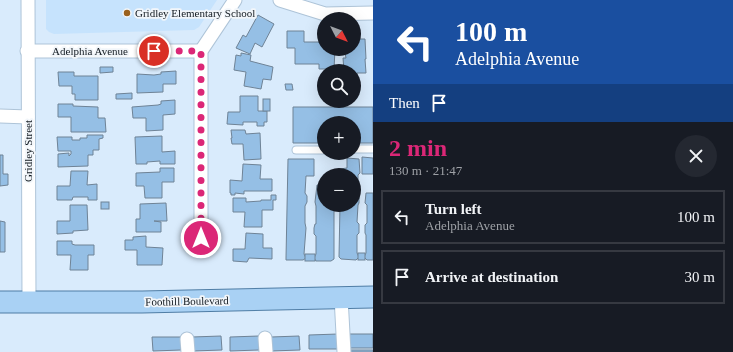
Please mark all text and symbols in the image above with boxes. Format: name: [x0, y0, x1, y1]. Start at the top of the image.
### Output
place label: Gridley Elementary School: [135, 7, 255, 19]
marker: Gridley Elementary School: [122, 8, 132, 18]
north arrow: [317, 12, 361, 56]
map controls: [317, 12, 361, 212]
icon: left: [389, 16, 441, 68]
text: 100 m: [455, 16, 527, 47]
pin: [137, 34, 171, 68]
icon: arrive: [143, 40, 165, 62]
street label: Adelphia Avenue: [52, 45, 128, 57]
text: Adelphia Avenue: [455, 49, 579, 69]
button: search: [317, 64, 361, 108]
icon: arrive: [428, 92, 450, 114]
text: Then: [389, 95, 420, 111]
button: +: [317, 116, 361, 160]
street label: Gridley Street: [22, 120, 34, 182]
text: 2 min: [389, 135, 447, 161]
button: close: [675, 135, 717, 177]
text: 130 m · 21:47: [389, 163, 462, 178]
button: −: [317, 168, 361, 212]
text: Turn left: [425, 201, 482, 217]
icon: left: [391, 206, 413, 228]
text: 100 m: [677, 209, 715, 225]
position arrow: [180, 217, 222, 259]
text: Adelphia Avenue: [425, 218, 515, 233]
icon: arrive: [391, 266, 413, 288]
text: Arrive at destination: [425, 269, 558, 285]
text: 30 m: [685, 269, 715, 285]
street label: Foothill Boulevard: [145, 294, 229, 308]

